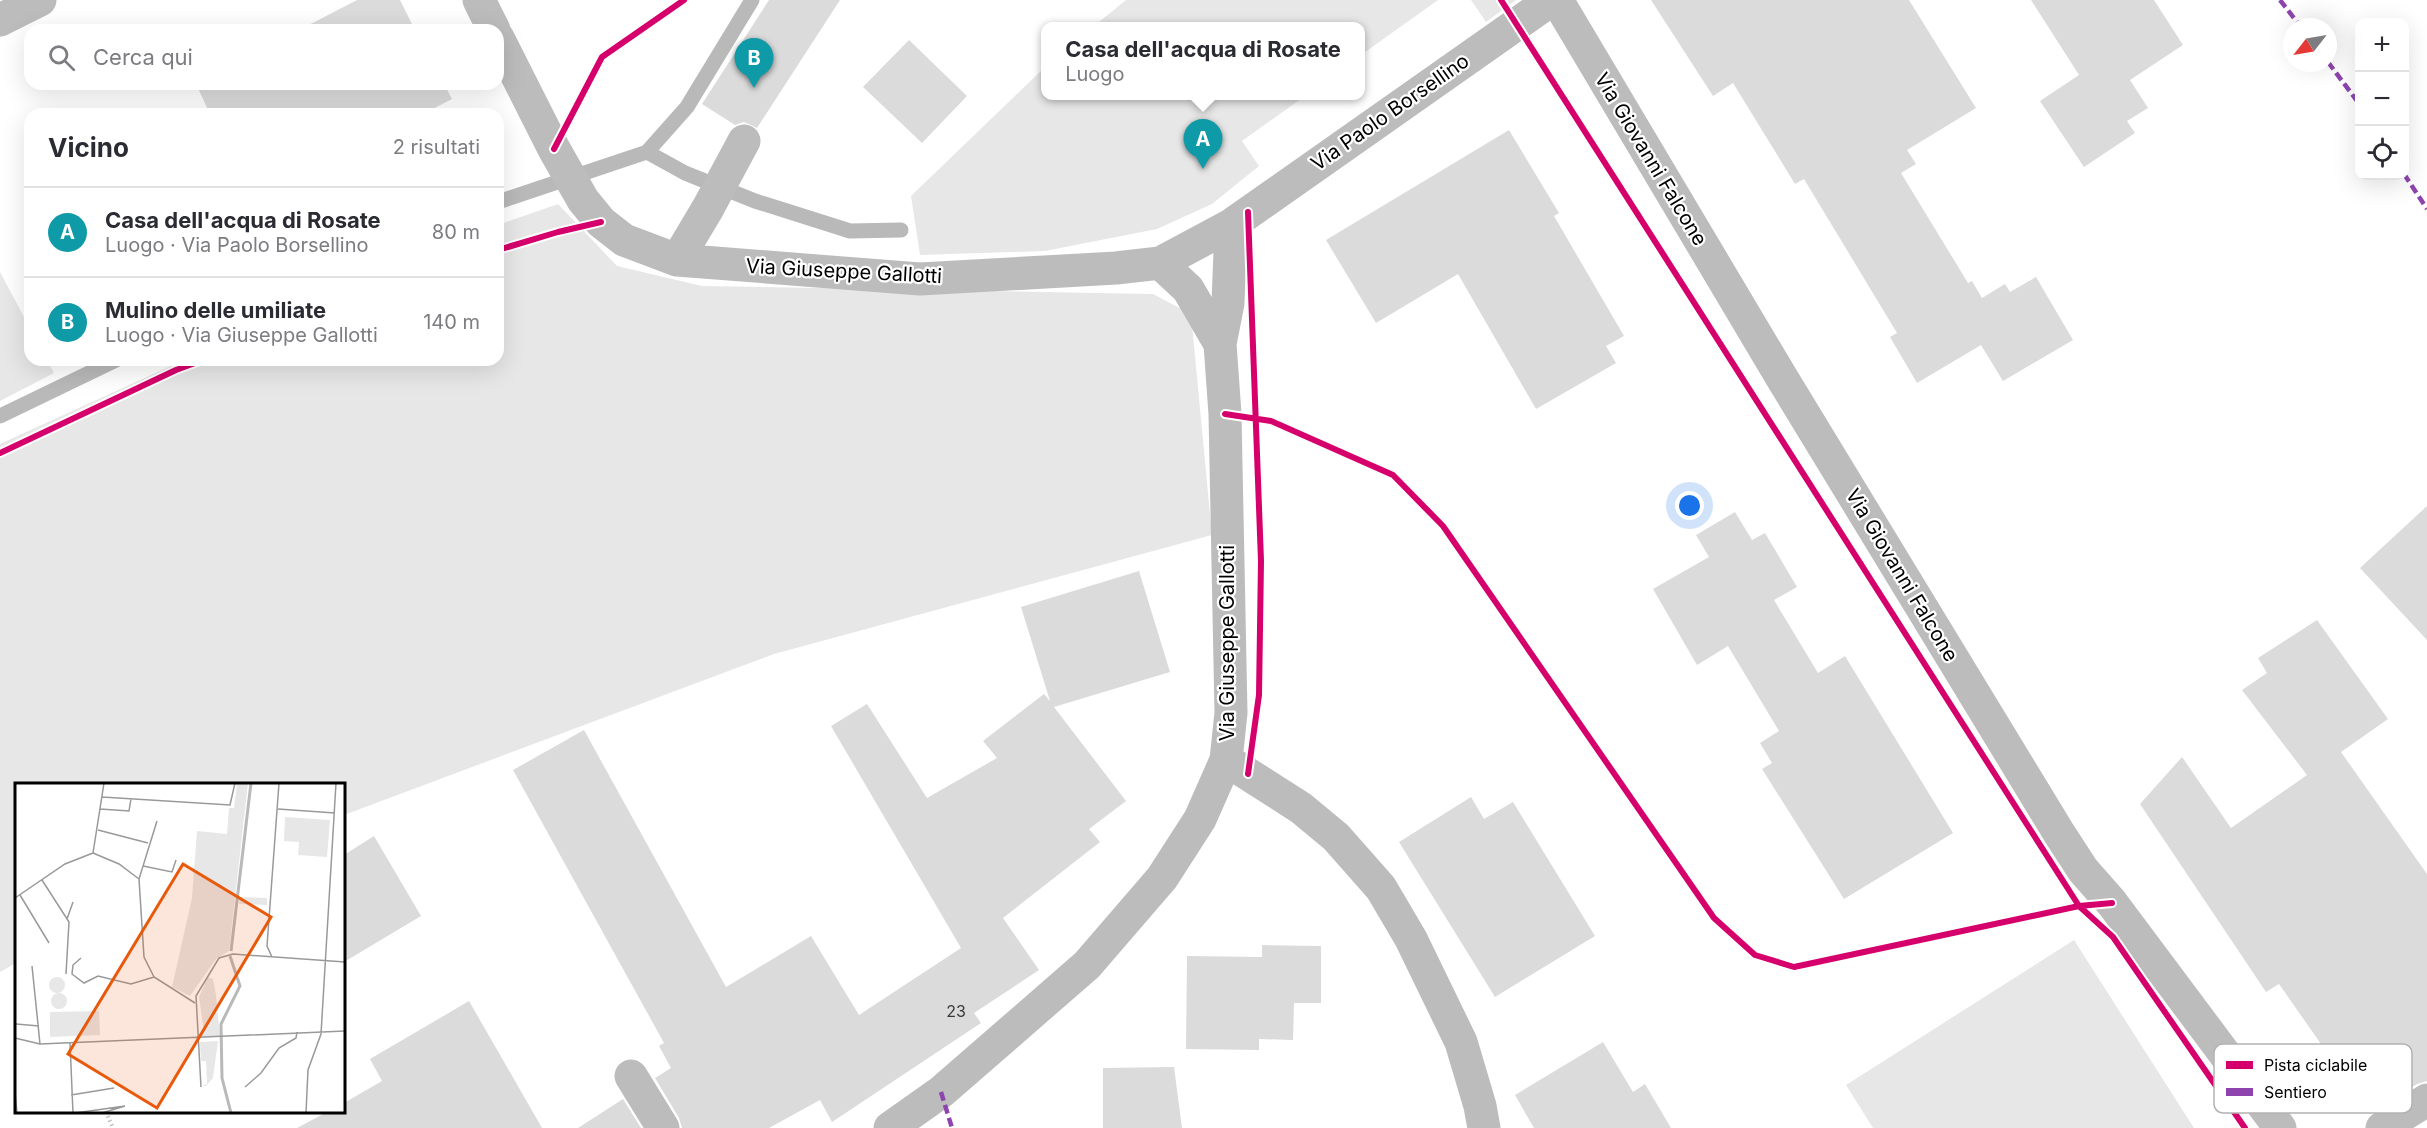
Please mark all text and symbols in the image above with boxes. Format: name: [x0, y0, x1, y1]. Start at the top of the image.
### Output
north arrow: [2283, 18, 2337, 72]
map controls: [2355, 18, 2409, 180]
button: +: [2355, 18, 2409, 72]
popup: [1041, 22, 1365, 100]
search box: [24, 24, 504, 90]
text: Casa dell'acqua di Rosate: [1065, 36, 1341, 62]
pin: B: [734, 38, 774, 88]
icon: search: [45, 41, 78, 74]
text: Cerca qui: [93, 44, 193, 70]
street label: Via Paolo Borsellino: [1306, 49, 1474, 175]
text: Luogo: [1065, 62, 1125, 86]
street label: Via Giovanni Falcone: [1590, 68, 1712, 250]
button: −: [2355, 72, 2409, 126]
pin: A: [1184, 120, 1222, 169]
button: locate: [2355, 126, 2409, 180]
text: Vicino: [48, 132, 129, 163]
text: 2 risultati: [393, 135, 480, 159]
text: Casa dell'acqua di Rosate: [105, 207, 381, 233]
text: A: [60, 220, 75, 244]
text: 80 m: [432, 220, 480, 244]
text: Luogo · Via Paolo Borsellino: [105, 233, 369, 257]
street label: Via Giuseppe Gallotti: [745, 254, 943, 288]
text: Mulino delle umiliate: [105, 297, 326, 323]
text: B: [61, 310, 74, 334]
text: 140 m: [423, 310, 480, 334]
text: Luogo · Via Giuseppe Gallotti: [105, 323, 378, 347]
street label: Via Giovanni Falcone: [1841, 484, 1963, 666]
your location: [1675, 491, 1704, 520]
street label: Via Giuseppe Gallotti: [1215, 545, 1239, 741]
inset map: [15, 783, 345, 1113]
house number: 23: [946, 1001, 966, 1021]
legend: [2214, 1044, 2412, 1113]
text: Pista ciclabile: [2264, 1055, 2367, 1075]
text: Sentiero: [2264, 1082, 2327, 1102]

